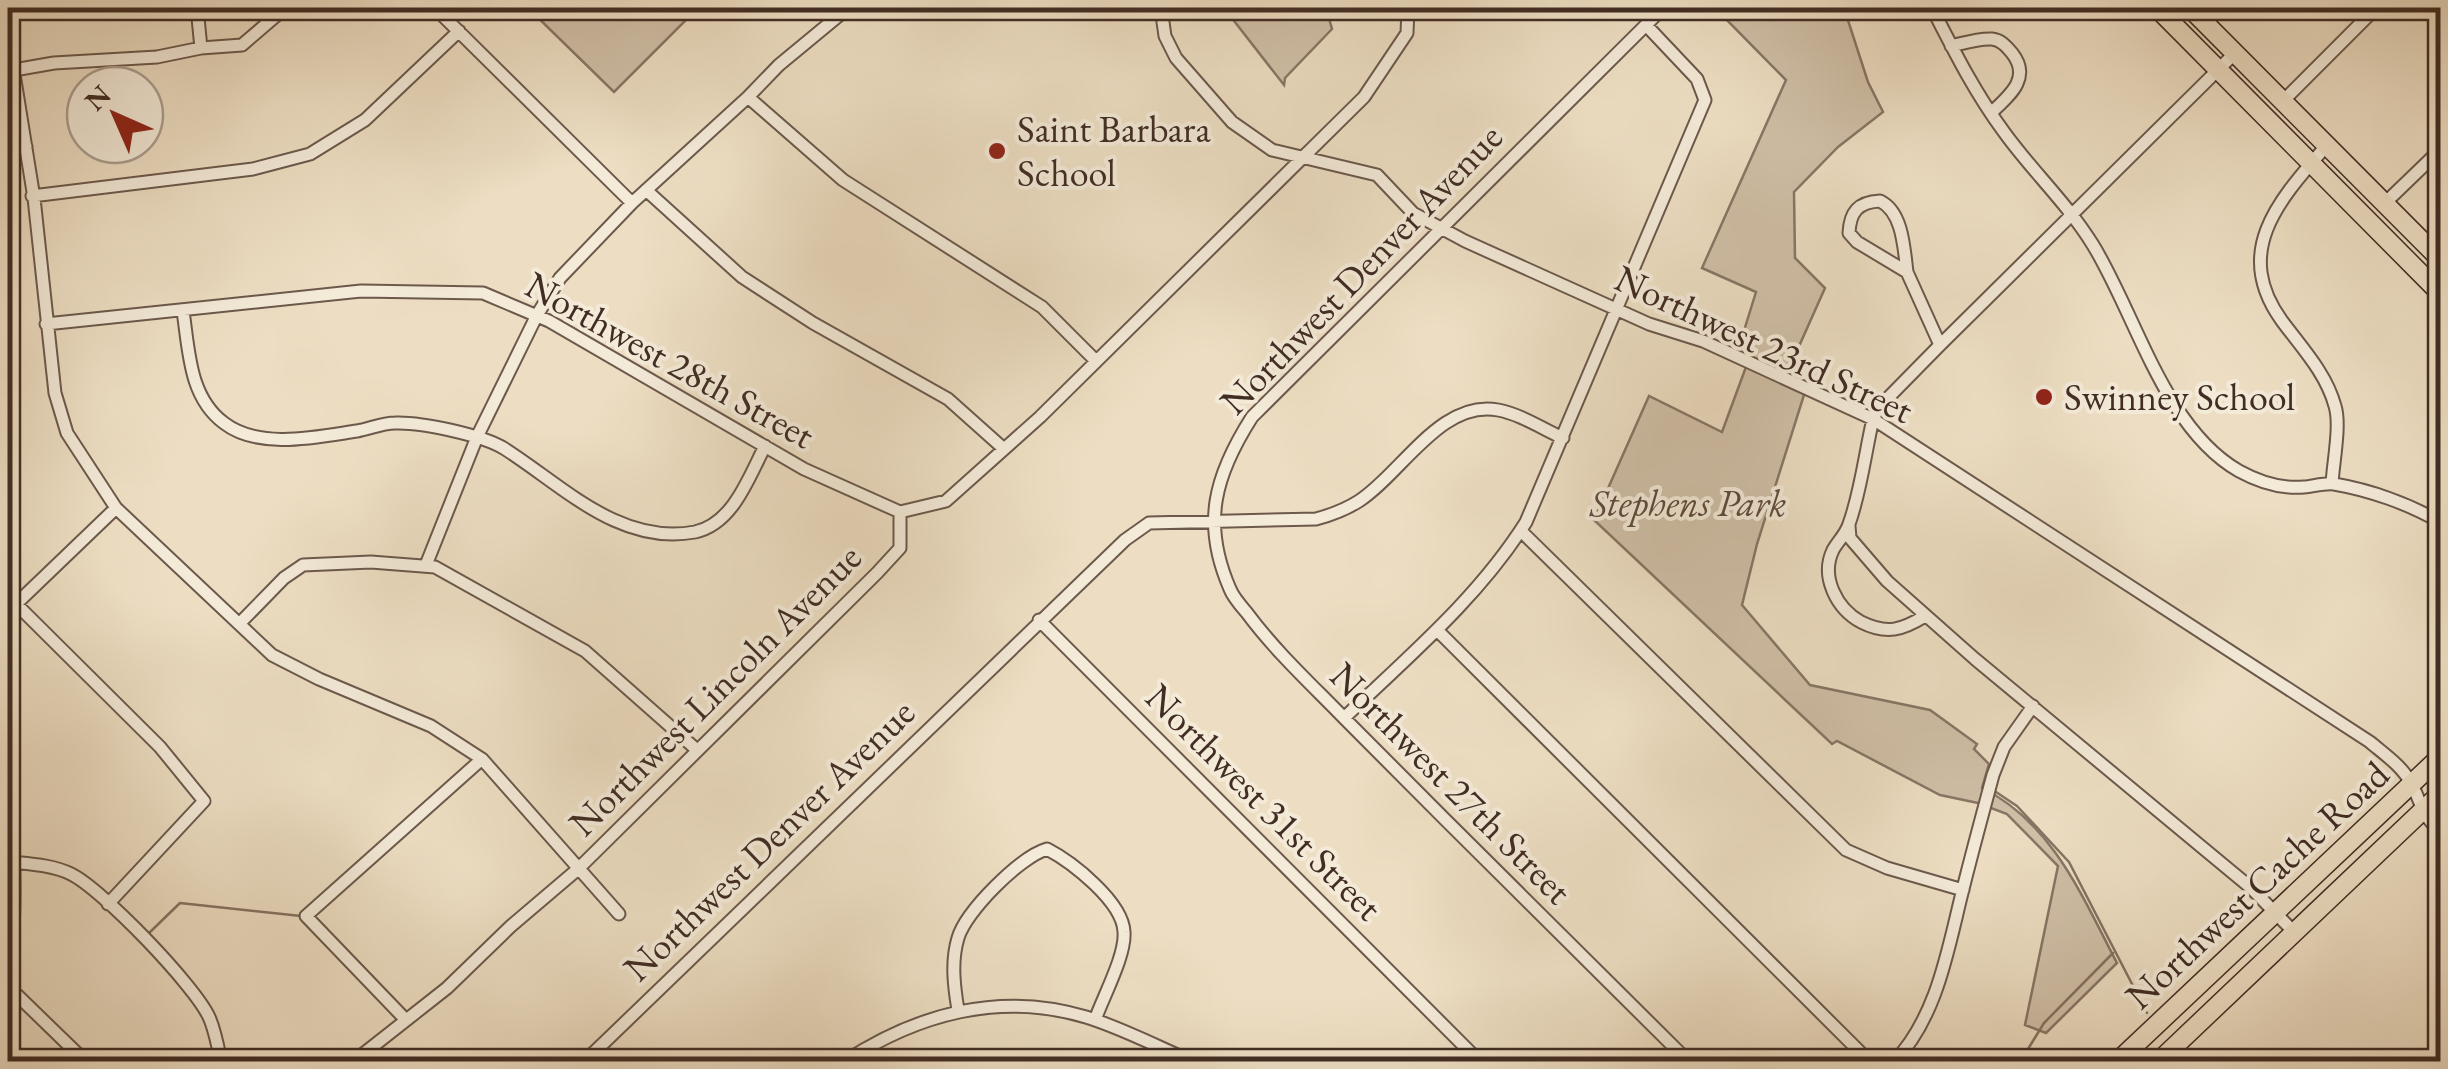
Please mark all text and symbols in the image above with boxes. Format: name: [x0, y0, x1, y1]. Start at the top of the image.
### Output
north arrow: [65, 65, 165, 165]
text: N: [77, 76, 118, 118]
place label: Saint Barbara School: [1017, 104, 1212, 197]
street label: Northwest Denver Avenue: [1209, 113, 1512, 425]
marker: Saint Barbara School: [986, 140, 1008, 162]
street label: Northwest 23rd Street: [1607, 253, 1921, 434]
street label: Northwest 28th Street: [517, 260, 823, 459]
place label: Swinney School: [2064, 372, 2295, 421]
marker: Swinney School: [2033, 386, 2055, 408]
park label: Stephens Park: [1589, 478, 1786, 527]
street label: Northwest Lincoln Avenue: [558, 533, 871, 846]
street label: Northwest 27th Street: [1320, 651, 1583, 914]
street label: Northwest 31st Street: [1135, 673, 1393, 931]
street label: Northwest Denver Avenue: [613, 688, 925, 991]
street label: Northwest Cache Road: [2115, 749, 2399, 1020]

